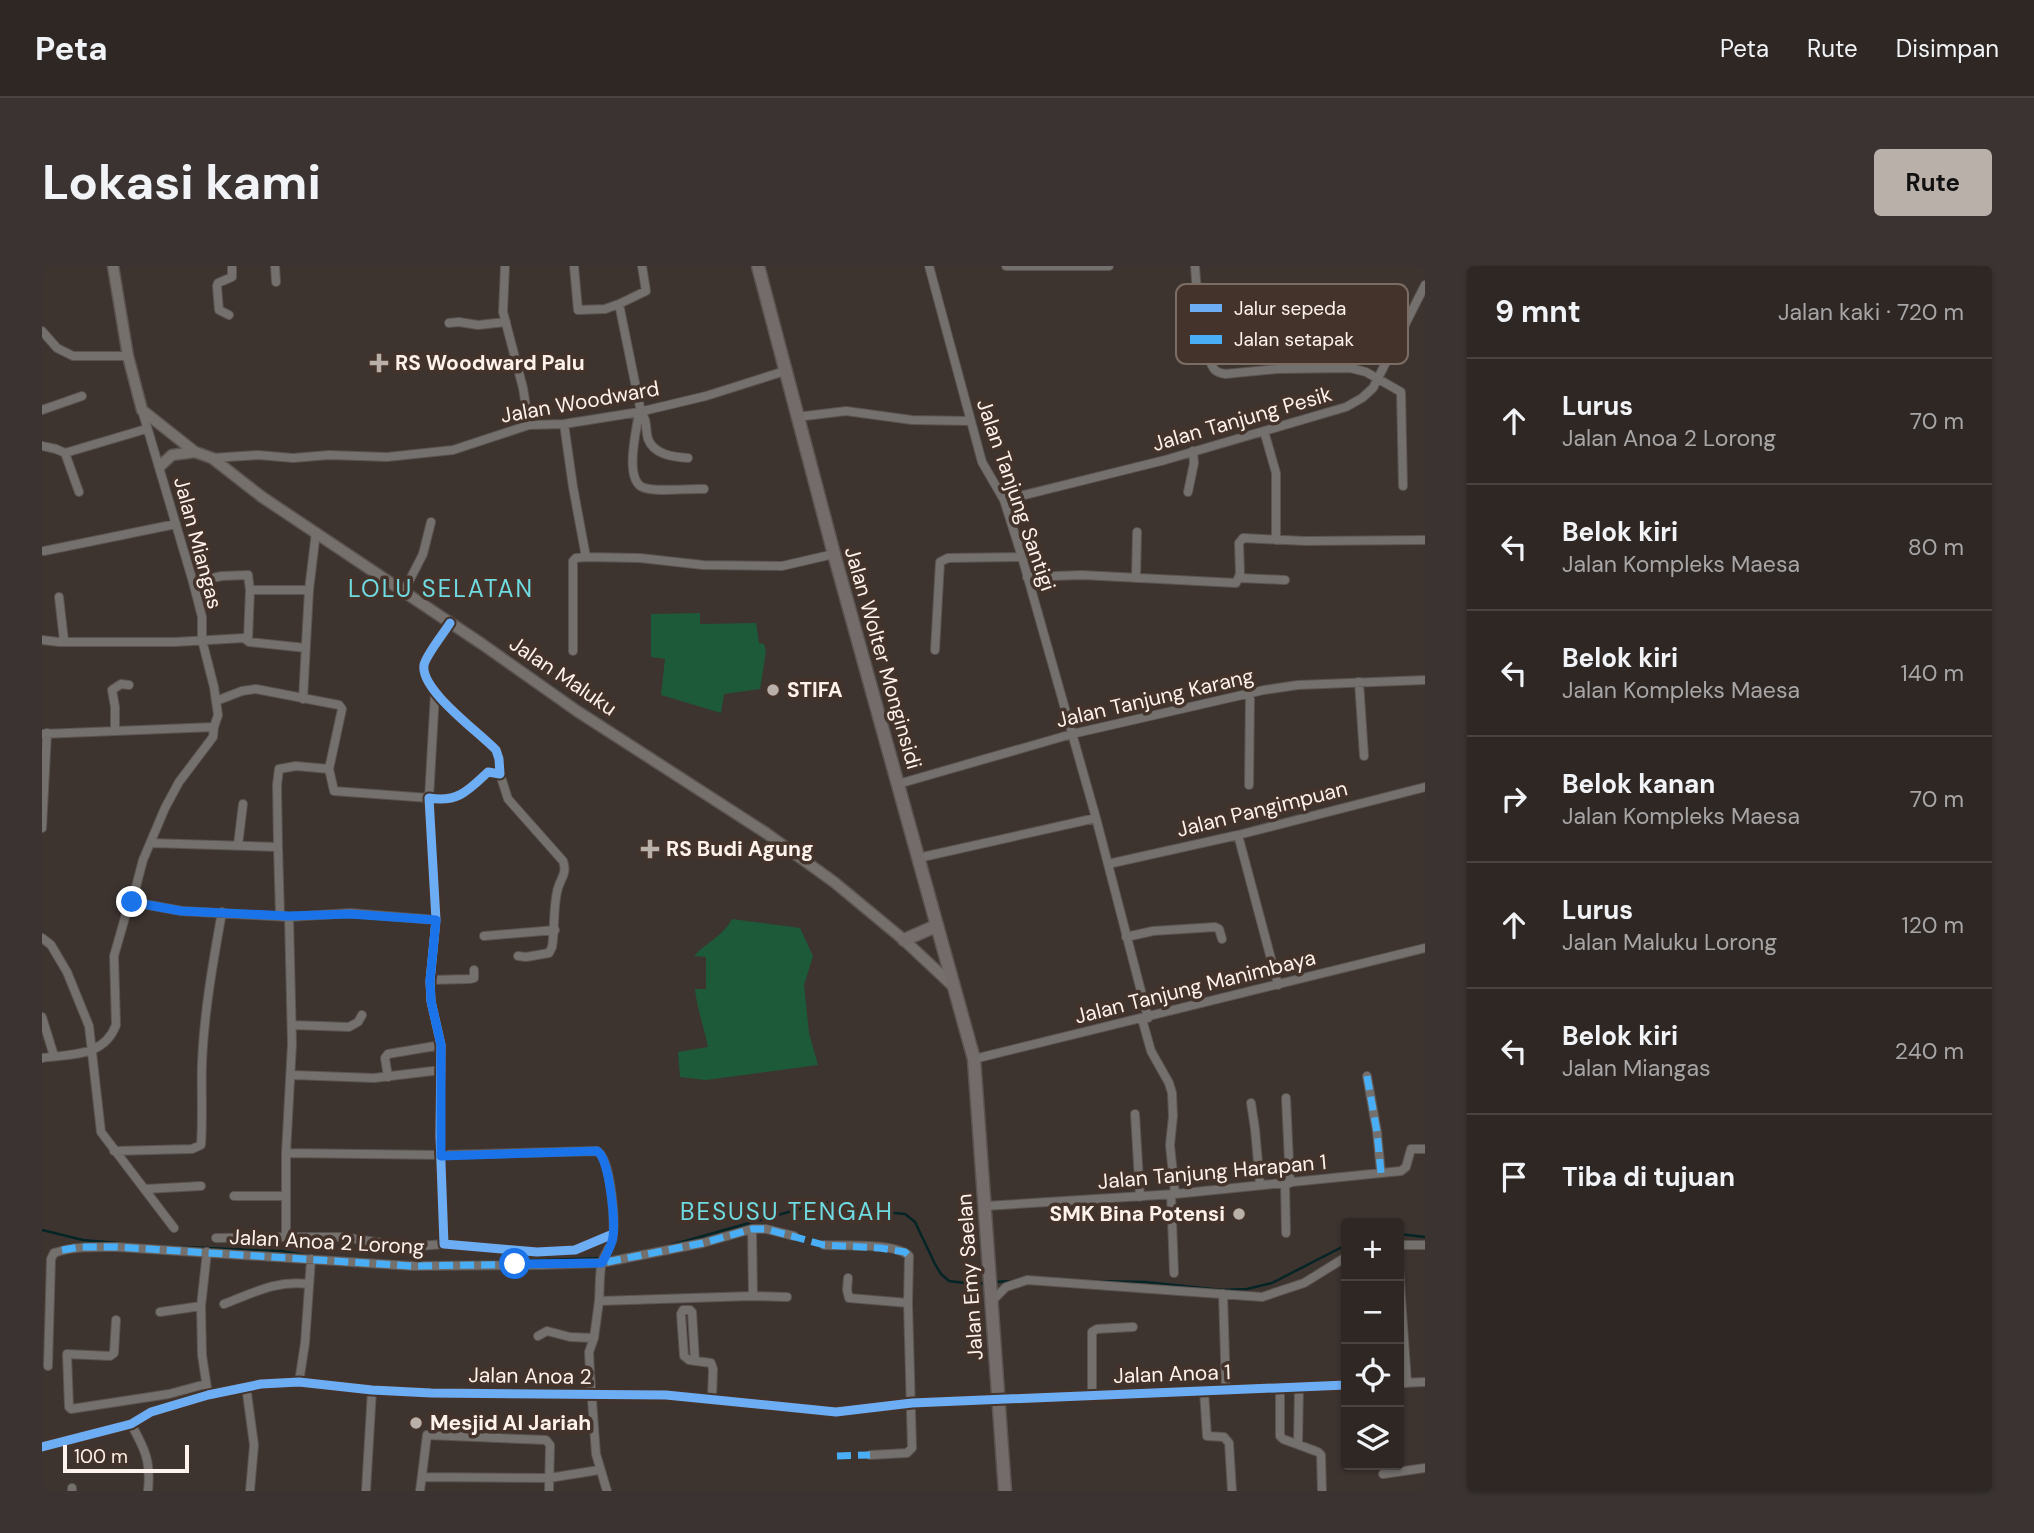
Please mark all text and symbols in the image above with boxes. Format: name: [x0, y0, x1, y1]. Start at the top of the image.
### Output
text: Peta: [35, 27, 108, 70]
text: Peta: [1720, 33, 1769, 64]
text: Rute: [1807, 33, 1858, 64]
text: Disimpan: [1896, 33, 1999, 64]
button: Rute: [1874, 149, 1992, 216]
text: Lokasi kami: [42, 150, 321, 214]
legend: [1176, 284, 1408, 364]
text: 9 mnt: [1495, 292, 1581, 331]
text: Jalur sepeda: [1234, 296, 1346, 321]
text: Jalan kaki · 720 m: [1778, 297, 1964, 327]
text: Jalan setapak: [1234, 327, 1354, 352]
place label: RS Woodward Palu: [395, 349, 585, 377]
marker: RS Woodward Palu: [369, 353, 389, 373]
street label: Jalan Woodward: [498, 374, 662, 430]
street label: Jalan Tanjung Pesik: [1149, 380, 1335, 458]
text: Lurus: [1562, 389, 1633, 423]
street label: Jalan Tanjung Santigi: [970, 395, 1062, 595]
icon: ahead: [1495, 402, 1533, 440]
text: 70 m: [1910, 406, 1964, 436]
text: Jalan Anoa 2 Lorong: [1562, 423, 1776, 453]
street label: Jalan Miangas: [167, 474, 229, 612]
text: Belok kiri: [1562, 515, 1678, 549]
icon: left: [1495, 528, 1533, 566]
text: 80 m: [1908, 532, 1964, 562]
street label: Jalan Wolter Monginsidi: [838, 544, 928, 772]
text: Jalan Kompleks Maesa: [1562, 549, 1800, 579]
district label: LOLU SELATAN: [348, 573, 534, 604]
street label: Jalan Maluku: [504, 630, 622, 722]
text: Belok kiri: [1562, 641, 1678, 675]
icon: left: [1495, 654, 1533, 692]
text: 140 m: [1901, 658, 1964, 688]
street label: Jalan Tanjung Karang: [1053, 662, 1257, 734]
text: Jalan Kompleks Maesa: [1562, 675, 1800, 705]
place label: STIFA: [787, 676, 843, 704]
marker: STIFA: [765, 682, 781, 698]
text: Belok kanan: [1562, 767, 1715, 801]
street label: Jalan Pangimpuan: [1174, 774, 1350, 844]
icon: right: [1495, 780, 1533, 818]
text: 70 m: [1910, 784, 1964, 814]
text: Jalan Kompleks Maesa: [1562, 801, 1800, 831]
place label: RS Budi Agung: [666, 835, 813, 863]
marker: RS Budi Agung: [640, 839, 660, 859]
route end: [116, 886, 147, 917]
text: Lurus: [1562, 893, 1633, 927]
icon: ahead: [1495, 906, 1533, 944]
text: 120 m: [1901, 910, 1964, 940]
text: Jalan Maluku Lorong: [1562, 927, 1777, 957]
street label: Jalan Tanjung Manimbaya: [1072, 943, 1318, 1031]
text: Belok kiri: [1562, 1019, 1678, 1053]
icon: left: [1495, 1032, 1533, 1070]
text: 240 m: [1895, 1036, 1964, 1066]
text: Jalan Miangas: [1562, 1053, 1710, 1083]
street label: Jalan Tanjung Harapan 1: [1096, 1148, 1328, 1196]
icon: arrive: [1495, 1158, 1533, 1196]
text: Tiba di tujuan: [1562, 1160, 1735, 1194]
street label: Jalan Emy Saelan: [950, 1193, 990, 1361]
district label: BESUSU TENGAH: [680, 1196, 894, 1227]
place label: SMK Bina Potensi: [1050, 1200, 1225, 1228]
marker: SMK Bina Potensi: [1231, 1206, 1247, 1222]
map controls: [1341, 1218, 1404, 1470]
button: +: [1341, 1218, 1404, 1281]
street label: Jalan Anoa 2 Lorong: [229, 1223, 426, 1261]
route start: [499, 1248, 530, 1279]
button: −: [1341, 1281, 1404, 1344]
button: locate: [1341, 1344, 1404, 1407]
street label: Jalan Anoa 1: [1113, 1358, 1231, 1390]
street label: Jalan Anoa 2: [468, 1361, 592, 1391]
button: layers: [1341, 1407, 1404, 1470]
place label: Mesjid Al Jariah: [430, 1409, 591, 1437]
marker: Mesjid Al Jariah: [408, 1415, 424, 1431]
scale bar: [63, 1442, 189, 1474]
text: 100 m: [74, 1444, 128, 1469]

